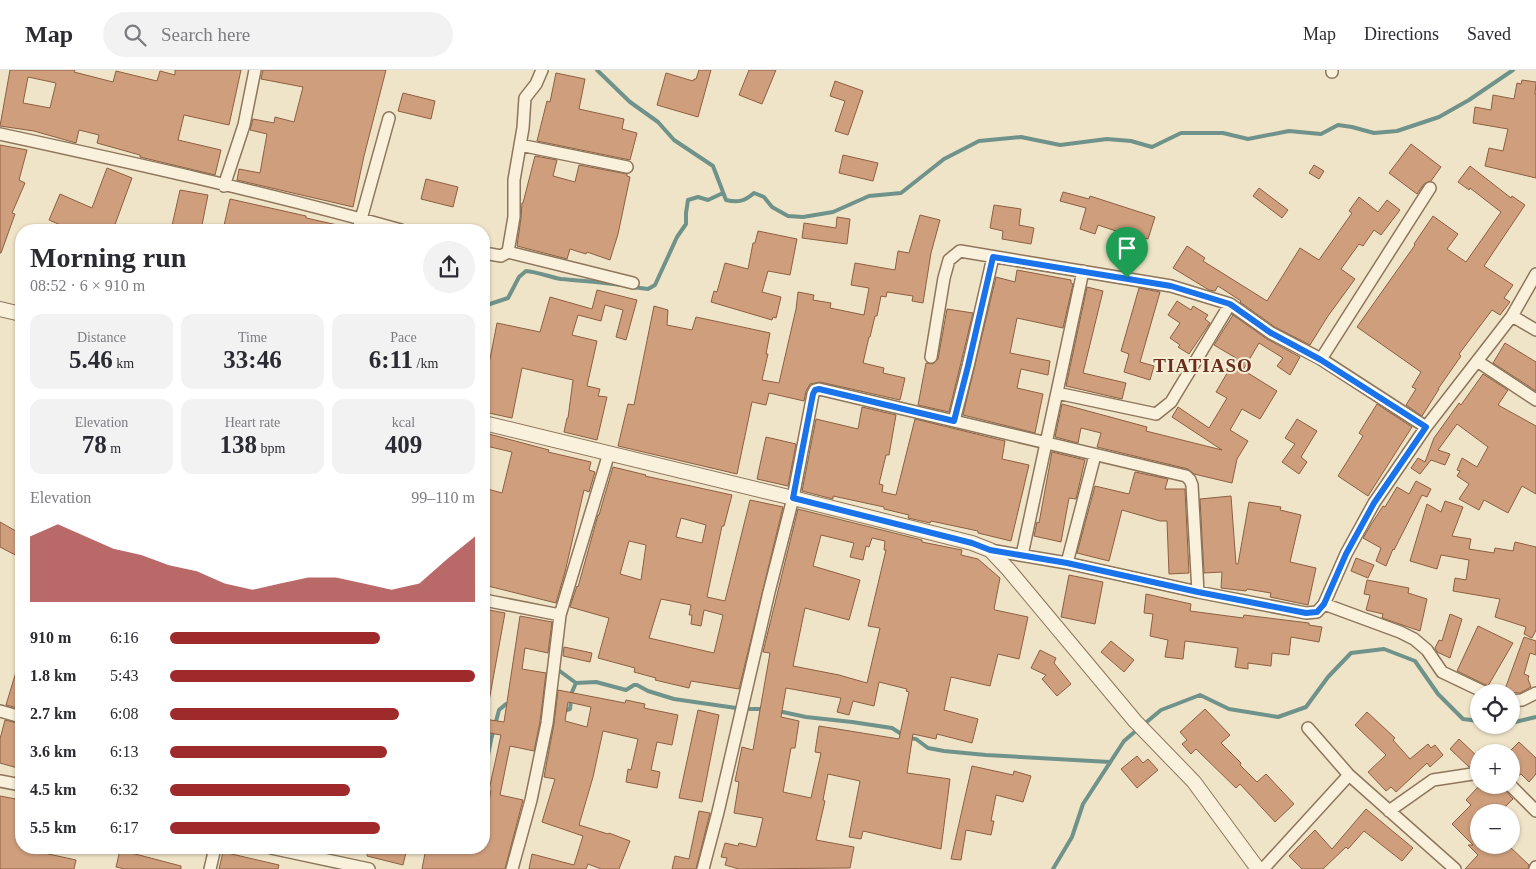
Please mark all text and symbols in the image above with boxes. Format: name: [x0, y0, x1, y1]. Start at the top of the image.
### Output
search box: [103, 12, 453, 57]
text: Map: [25, 21, 73, 47]
icon: search: [121, 21, 149, 49]
text: Search here: [161, 24, 250, 45]
text: Map: [1303, 24, 1336, 44]
text: Directions: [1364, 24, 1439, 44]
text: Saved: [1467, 24, 1511, 44]
pin: [1106, 227, 1148, 278]
icon: arrive: [1113, 234, 1141, 262]
button: share: [423, 241, 475, 293]
text: Morning run: [30, 242, 186, 273]
text: 08:52 · 6 × 910 m: [30, 277, 145, 294]
text: Distance: [77, 330, 126, 345]
text: Time: [238, 330, 267, 345]
text: Pace: [390, 330, 417, 345]
text: 5.46: [69, 346, 113, 373]
text: 33:46: [223, 346, 282, 373]
text: 6:11: [369, 346, 413, 373]
district label: TIATIASO: [1153, 355, 1253, 376]
text: km: [113, 356, 134, 371]
text: /km: [413, 356, 438, 371]
text: Elevation: [75, 415, 128, 430]
text: Heart rate: [225, 415, 280, 430]
text: kcal: [392, 415, 415, 430]
text: 78: [82, 431, 107, 458]
text: 138: [220, 431, 257, 458]
text: 409: [385, 431, 422, 458]
text: m: [107, 441, 121, 456]
text: bpm: [257, 441, 285, 456]
text: Elevation: [30, 489, 91, 506]
text: 99–110 m: [411, 489, 475, 506]
text: 910 m: [30, 629, 71, 646]
text: 6:16: [110, 629, 138, 646]
text: 1.8 km: [30, 667, 76, 684]
text: 5:43: [110, 667, 138, 684]
map controls: [1470, 684, 1520, 854]
button: locate: [1470, 684, 1520, 734]
text: 2.7 km: [30, 705, 76, 722]
text: 6:08: [110, 705, 138, 722]
text: 3.6 km: [30, 743, 76, 760]
text: 6:13: [110, 743, 138, 760]
button: +: [1470, 744, 1520, 794]
text: 4.5 km: [30, 781, 76, 798]
text: 6:32: [110, 781, 138, 798]
button: −: [1470, 804, 1520, 854]
text: 5.5 km: [30, 819, 76, 836]
text: 6:17: [110, 819, 138, 836]

